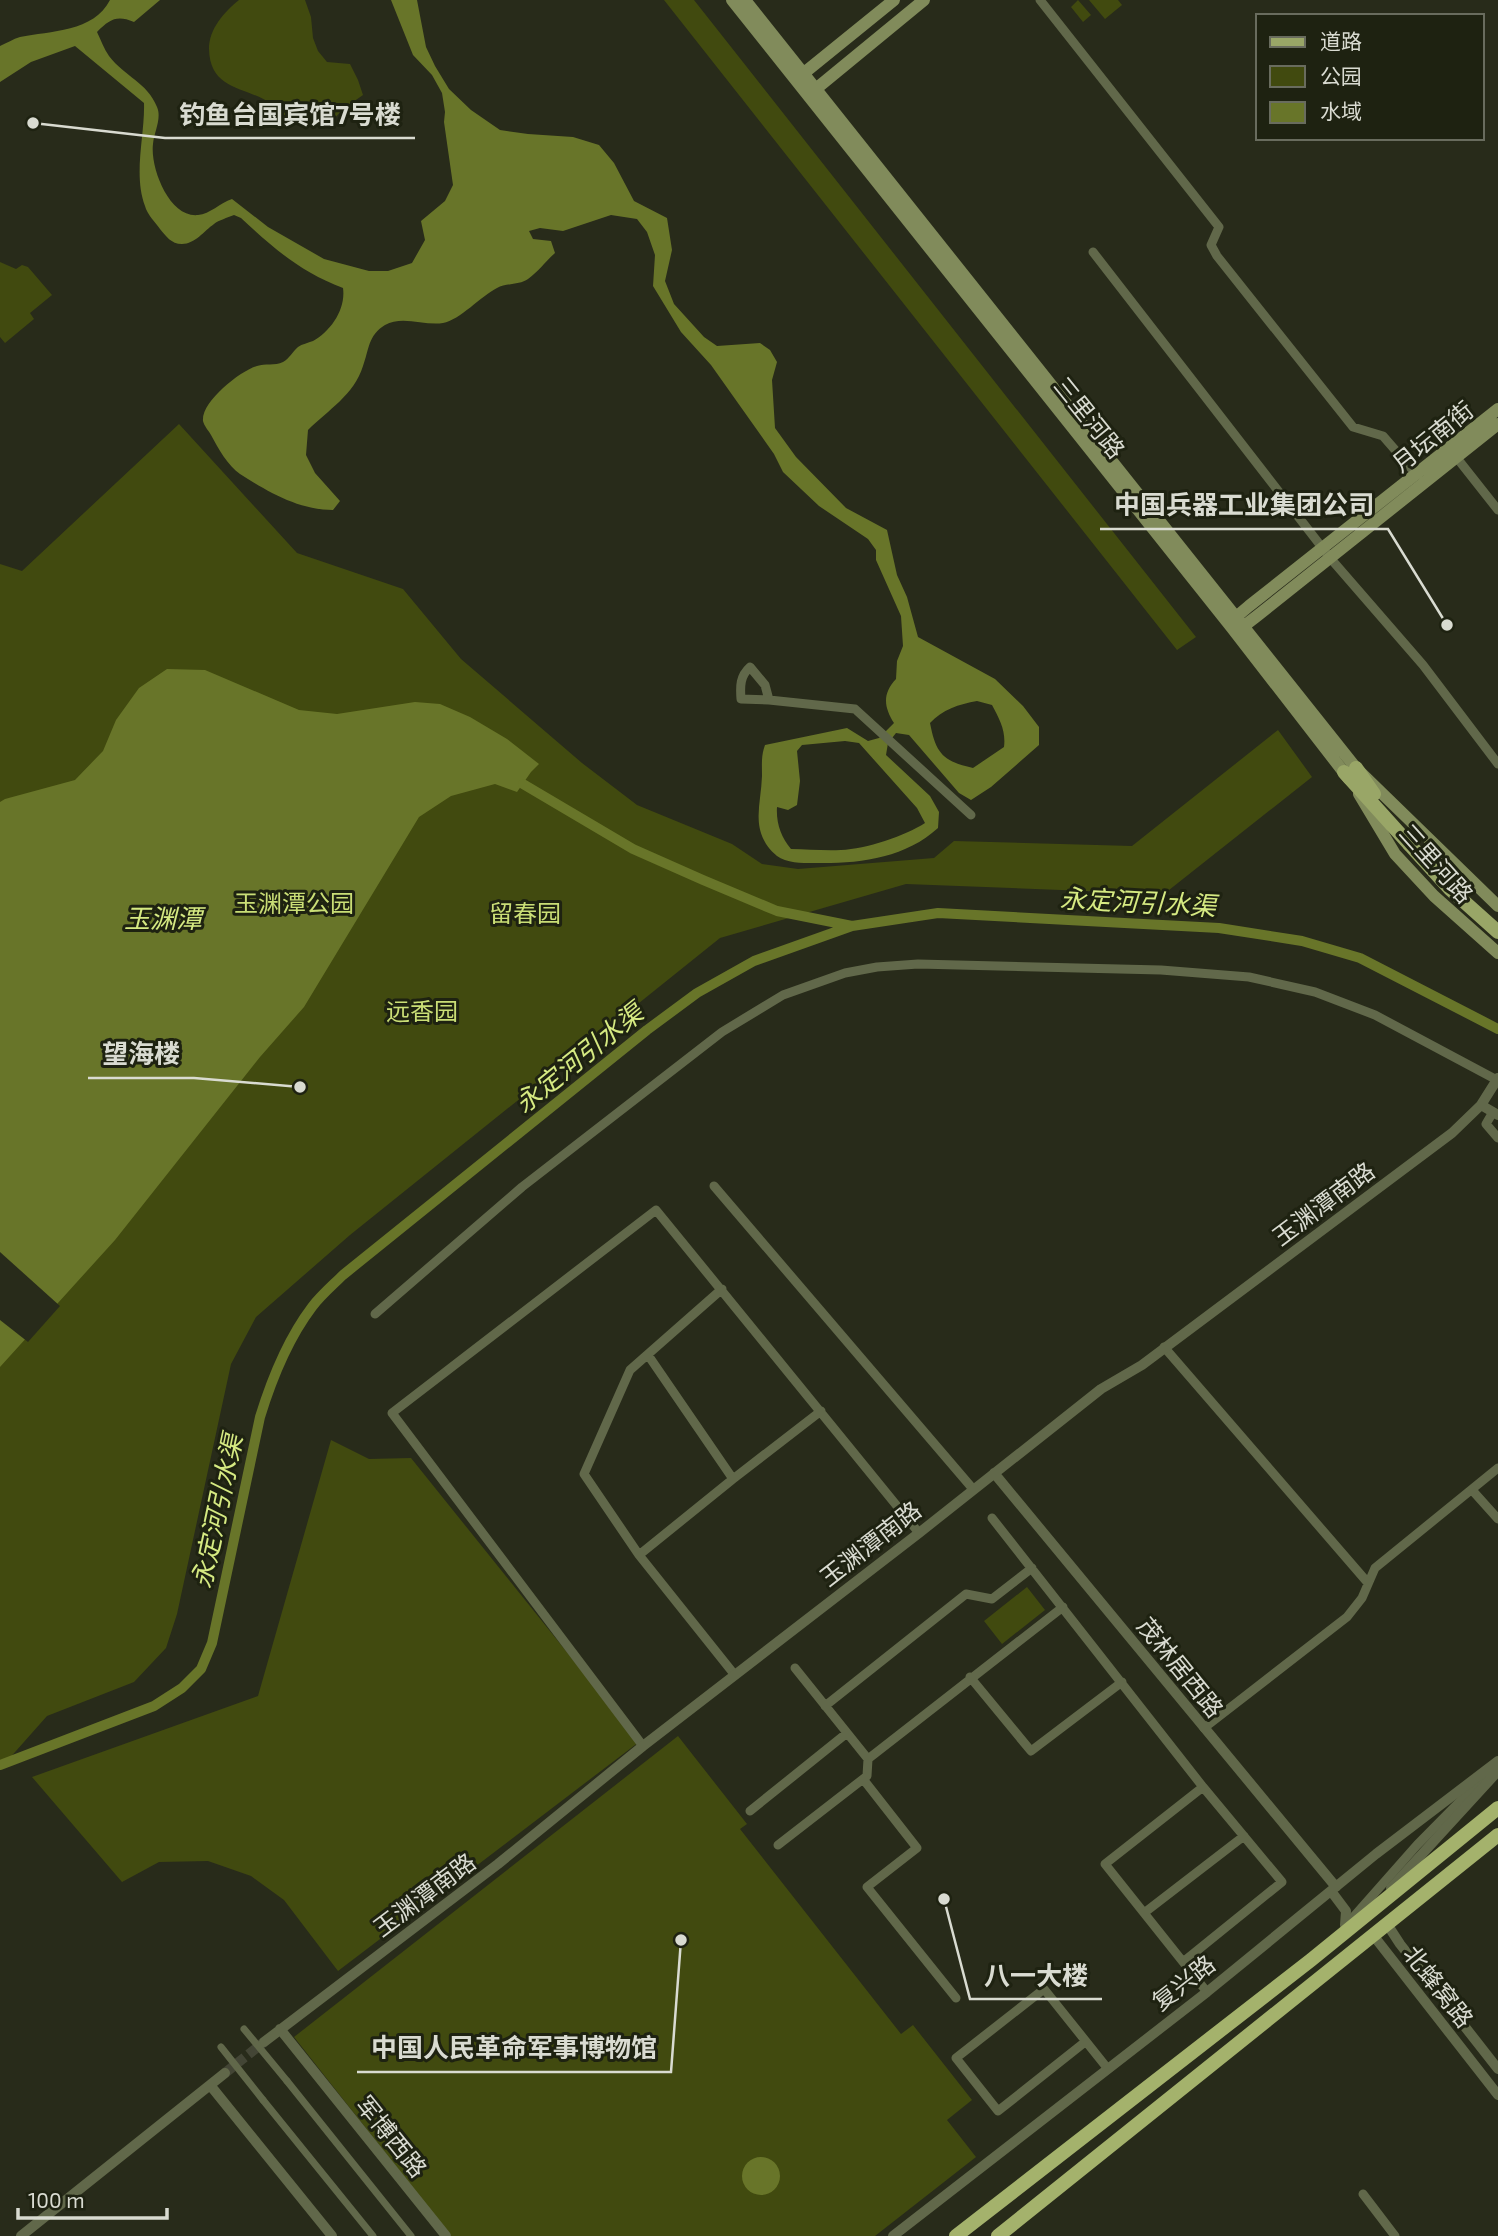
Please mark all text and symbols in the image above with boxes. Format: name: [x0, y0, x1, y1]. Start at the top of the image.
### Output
legend: [1256, 14, 1484, 140]
text: 道路: [1320, 28, 1362, 53]
text: 公园: [1320, 63, 1362, 88]
callout: 钓鱼台国宾馆7号楼: [165, 91, 415, 138]
text: 钓鱼台国宾馆7号楼: [179, 98, 401, 129]
text: 水域: [1320, 98, 1362, 123]
street label: 三里河路: [1049, 371, 1131, 463]
street label: 月坛南街: [1386, 395, 1478, 477]
callout: 中国兵器工业集团公司: [1100, 482, 1388, 529]
text: 中国兵器工业集团公司: [1114, 488, 1374, 519]
street label: 三里河路: [1394, 818, 1480, 908]
water label: 永定河引水渠: [1059, 881, 1221, 921]
park label: 玉渊潭公园: [234, 888, 354, 917]
park label: 留春园: [489, 898, 561, 927]
water label: 玉渊潭: [124, 902, 206, 933]
water label: 永定河引水渠: [508, 993, 651, 1118]
park label: 远香园: [386, 996, 458, 1025]
callout: 望海楼: [88, 1031, 194, 1078]
text: 望海楼: [102, 1037, 180, 1068]
street label: 玉渊潭南路: [1266, 1155, 1380, 1251]
water label: 永定河引水渠: [185, 1428, 248, 1591]
street label: 玉渊潭南路: [814, 1495, 926, 1591]
street label: 茂林居西路: [1132, 1611, 1230, 1723]
street label: 玉渊潭南路: [367, 1846, 481, 1942]
street label: 北蜂窝路: [1398, 1939, 1480, 2033]
street label: 复兴路: [1146, 1948, 1220, 2016]
callout: 八一大楼: [970, 1952, 1102, 1999]
text: 八一大楼: [984, 1959, 1088, 1990]
callout: 中国人民革命军事博物馆: [357, 2025, 671, 2072]
text: 中国人民革命军事博物馆: [371, 2031, 657, 2062]
street label: 军博西路: [351, 2090, 433, 2182]
scale bar: [18, 2176, 166, 2220]
text: 100 m: [28, 2187, 85, 2212]

